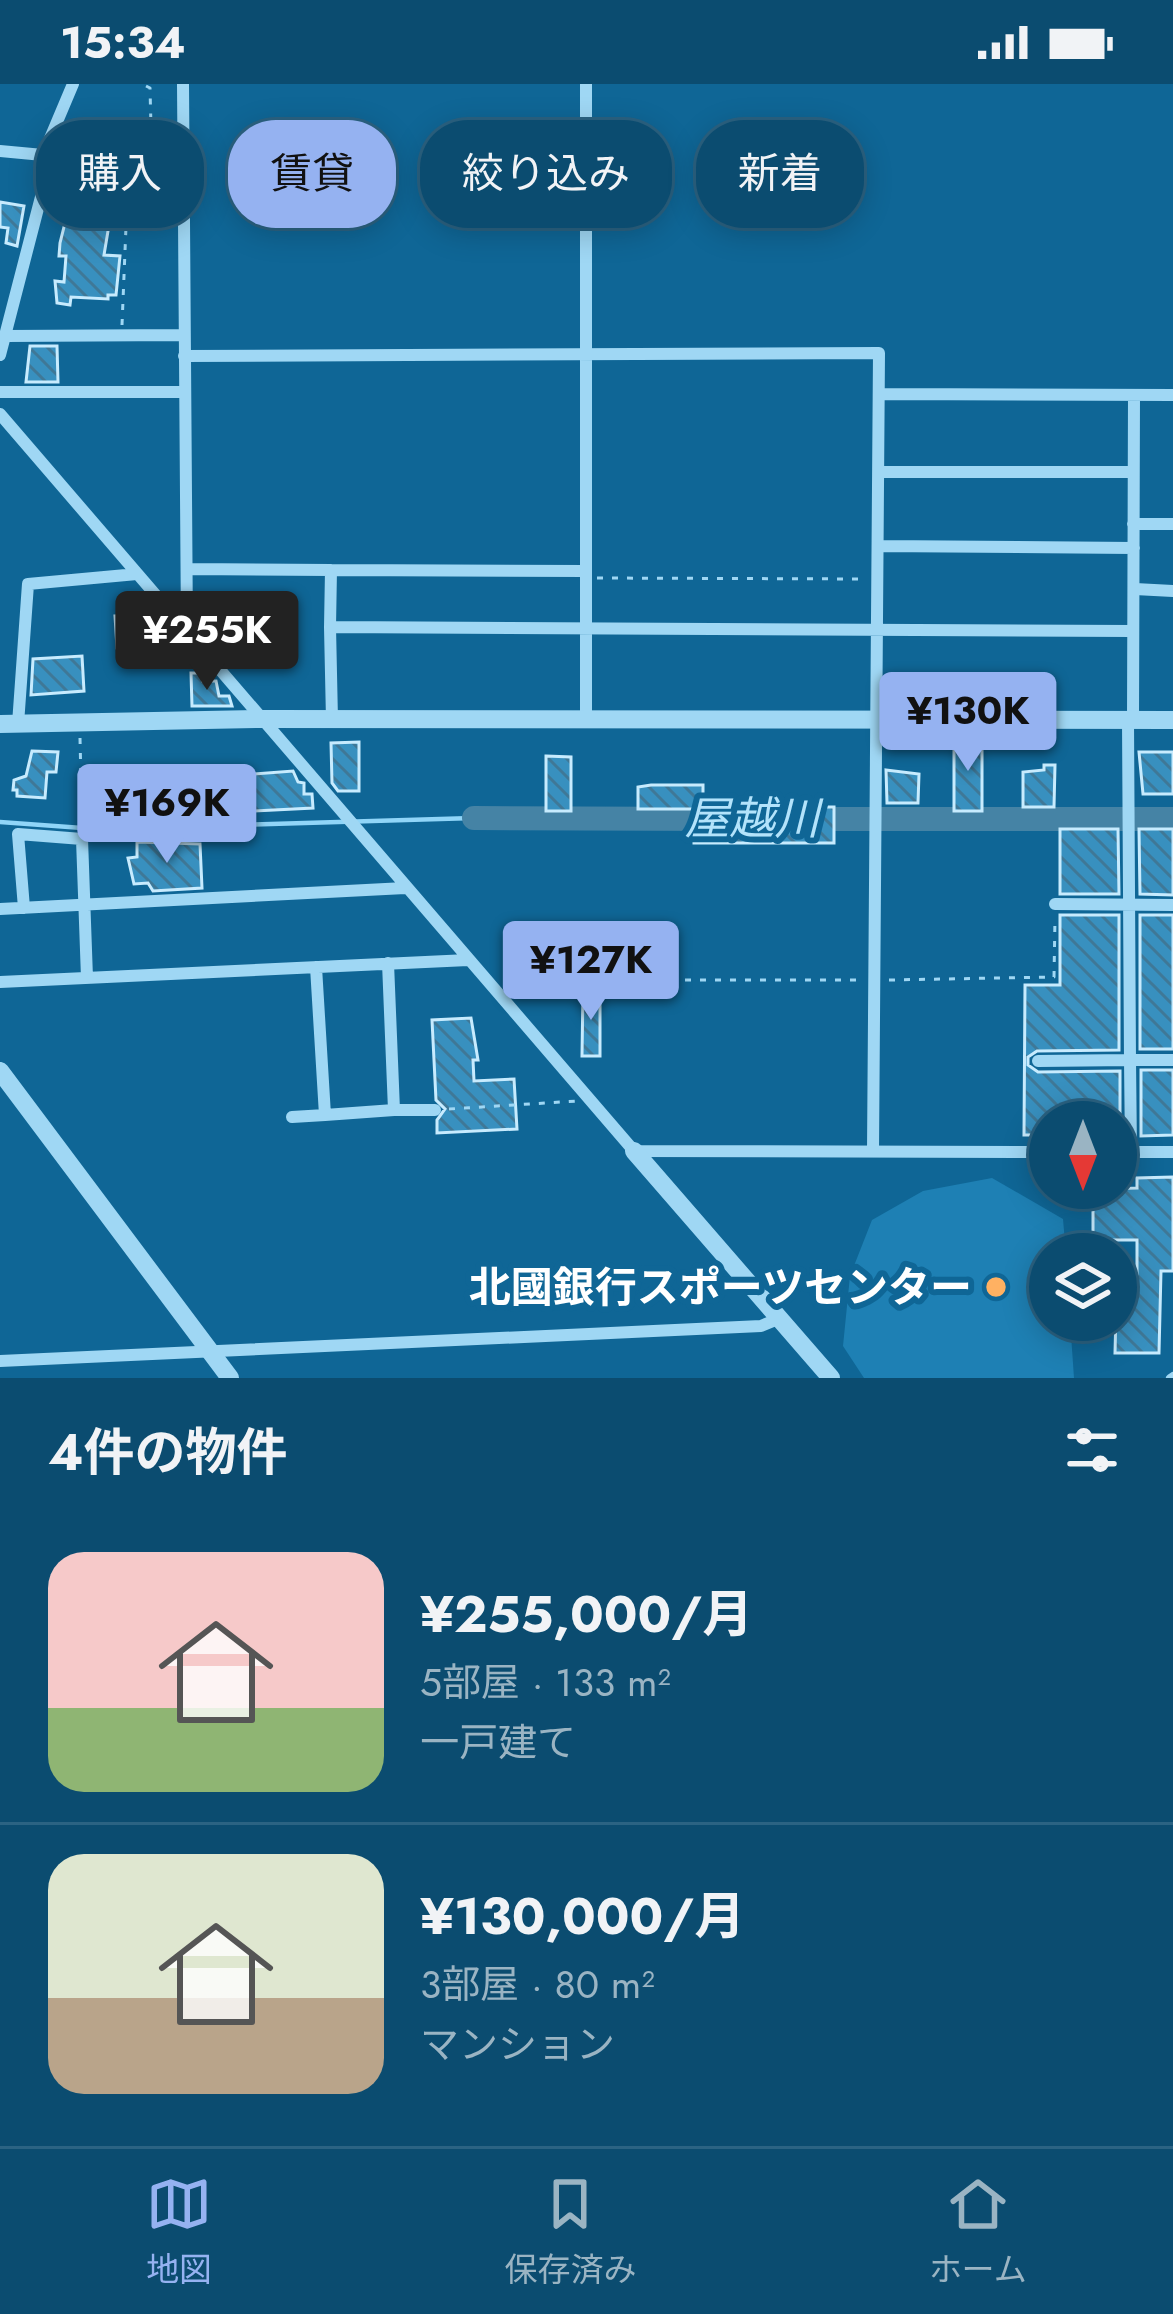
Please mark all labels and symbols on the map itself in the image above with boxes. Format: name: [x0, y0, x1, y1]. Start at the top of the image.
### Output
pin: ¥255K: [123, 591, 291, 693]
pin: ¥130K: [884, 672, 1052, 774]
pin: ¥169K: [83, 764, 251, 866]
water label: 屋越川: [684, 786, 823, 851]
pin: ¥127K: [507, 921, 675, 1023]
north arrow: [1029, 1101, 1137, 1209]
place label: 北國銀行スポーツセンター: [469, 1257, 972, 1318]
marker: 北國銀行スポーツセンター: [983, 1274, 1009, 1300]

